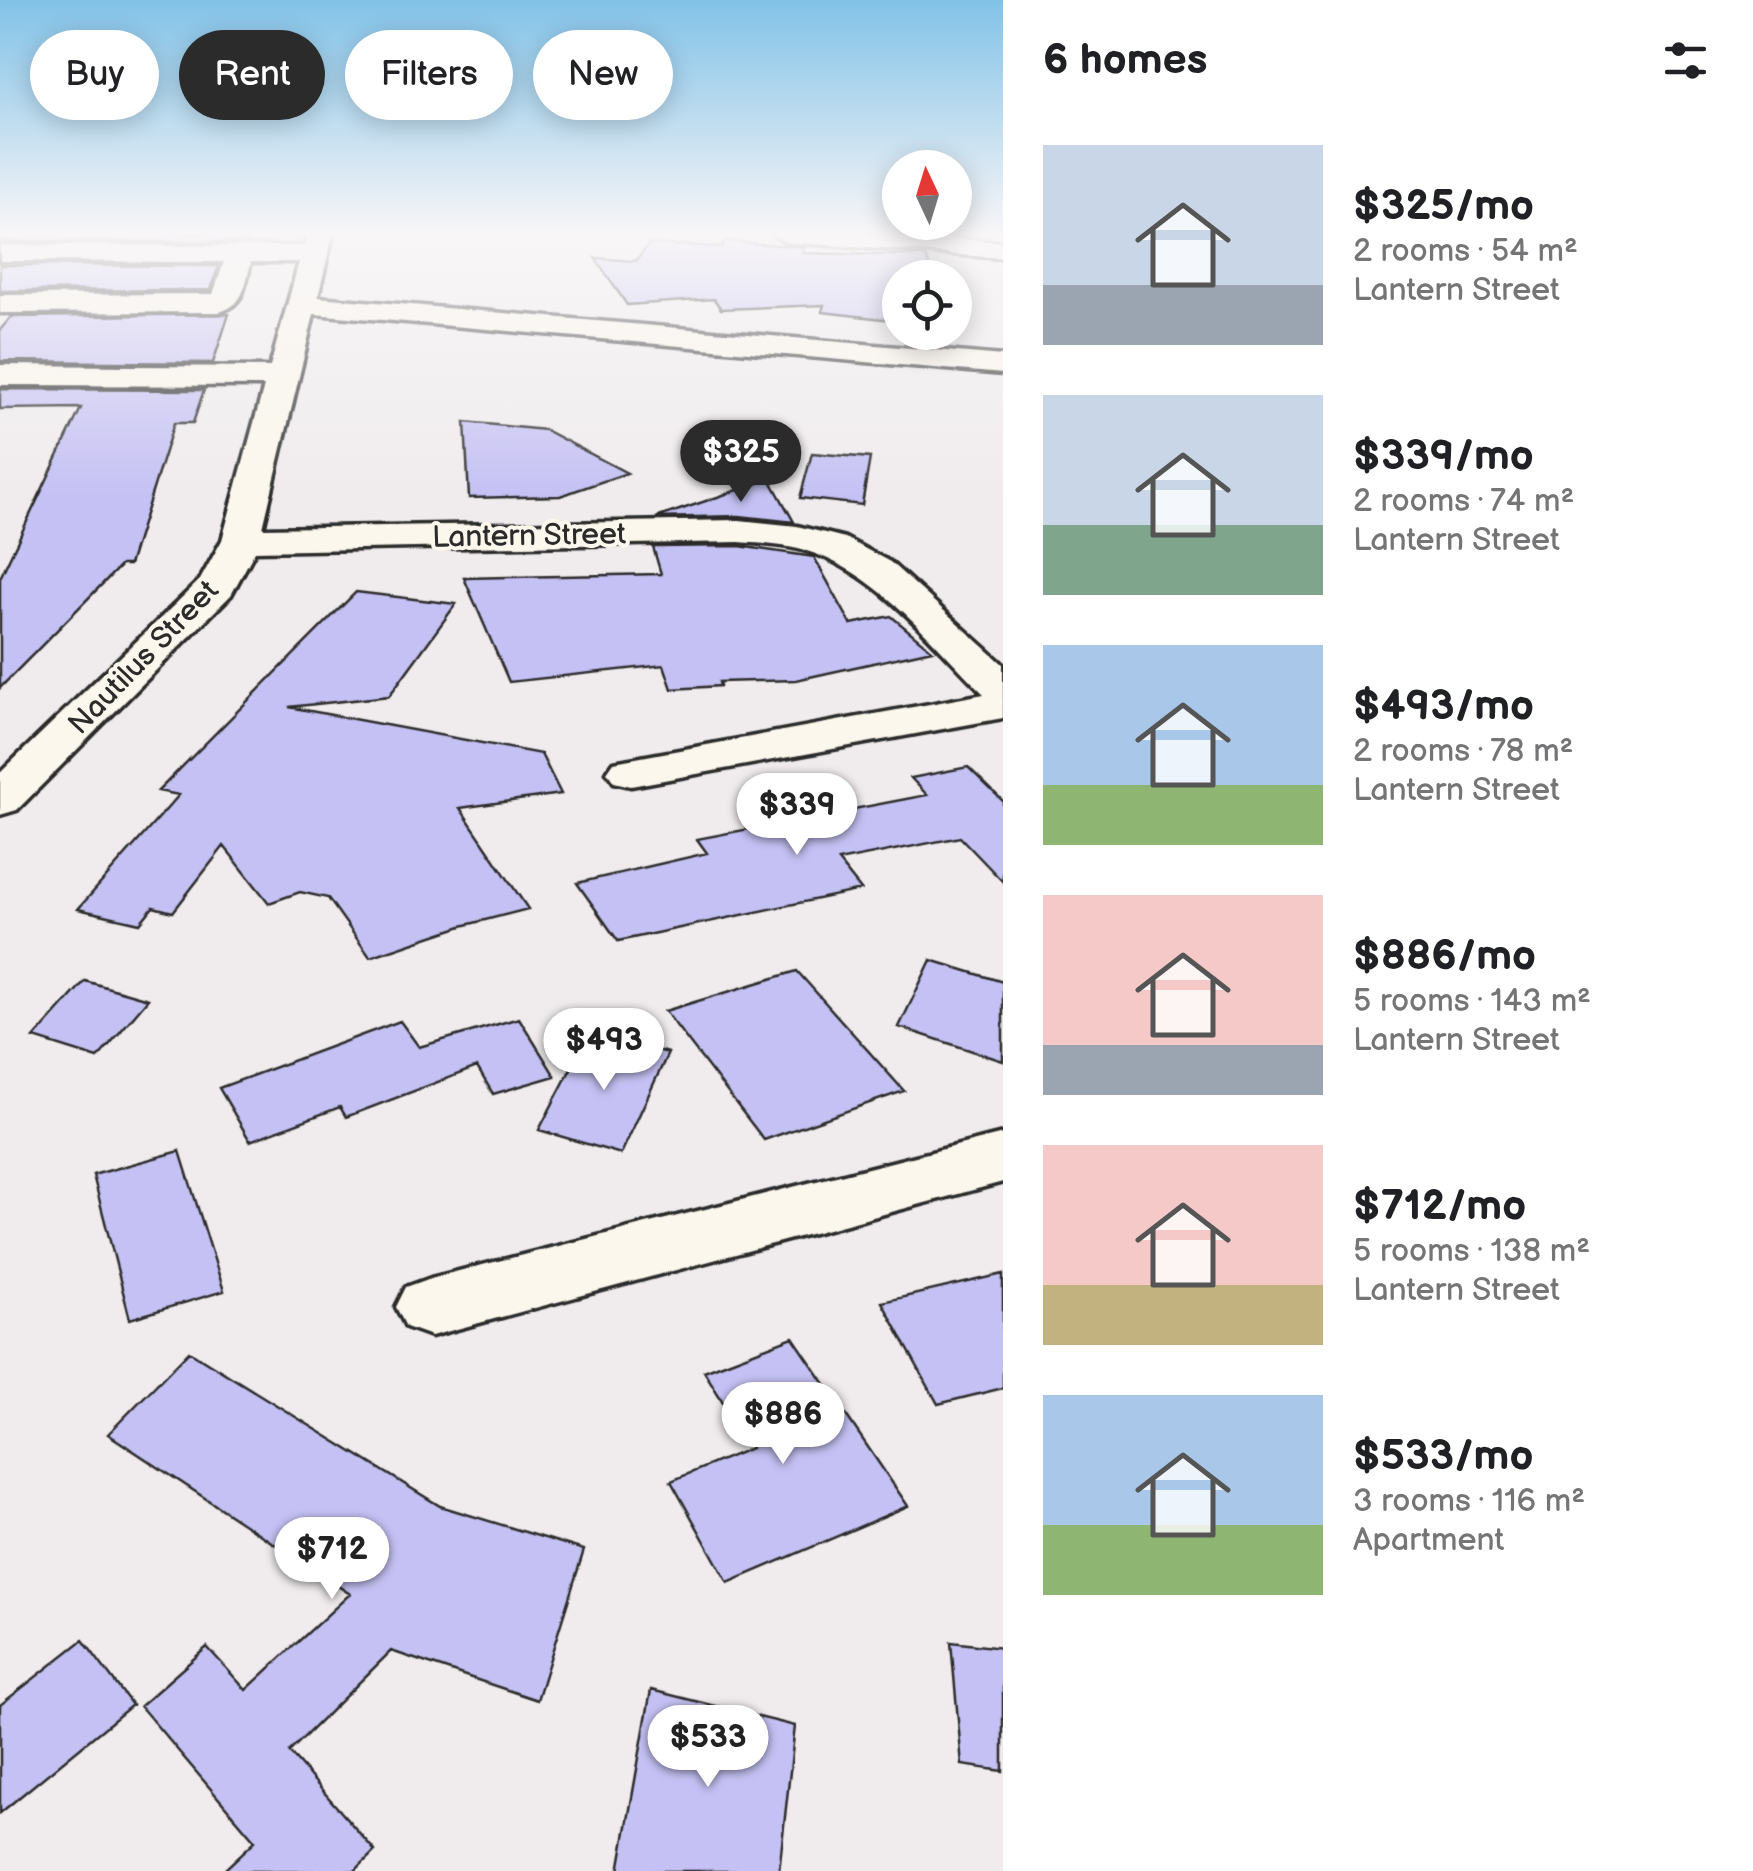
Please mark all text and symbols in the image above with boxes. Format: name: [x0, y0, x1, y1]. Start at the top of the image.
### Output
chip: Buy: [30, 30, 159, 120]
chip: Rent: [179, 30, 325, 120]
chip: Filters: [345, 30, 513, 120]
chip: New: [533, 30, 673, 120]
icon: filters: [1658, 33, 1713, 88]
text: 6 homes: [1043, 35, 1207, 86]
north arrow: [882, 150, 972, 240]
map controls: [882, 150, 972, 350]
text: $325/mo: [1353, 181, 1534, 232]
icon: home: [1123, 185, 1243, 305]
text: 2 rooms · 54 m²: [1353, 232, 1578, 271]
button: locate: [882, 260, 972, 350]
text: Lantern Street: [1353, 271, 1560, 310]
pin: $325: [682, 420, 800, 505]
text: $339/mo: [1353, 431, 1534, 482]
text: $325: [702, 433, 780, 472]
icon: home: [1123, 435, 1243, 555]
text: 2 rooms · 74 m²: [1353, 482, 1574, 521]
street label: Lantern Street: [432, 516, 626, 556]
text: Lantern Street: [1353, 521, 1560, 560]
street label: Nautilus Street: [61, 573, 226, 742]
text: $493/mo: [1353, 681, 1534, 732]
icon: home: [1123, 685, 1243, 805]
text: 2 rooms · 78 m²: [1353, 732, 1573, 771]
text: Lantern Street: [1353, 771, 1560, 810]
pin: $339: [738, 773, 856, 858]
text: $339: [758, 786, 836, 825]
text: $886/mo: [1353, 931, 1536, 982]
icon: home: [1123, 935, 1243, 1055]
text: 5 rooms · 143 m²: [1353, 982, 1591, 1021]
pin: $493: [545, 1008, 663, 1093]
text: $493: [565, 1021, 643, 1060]
text: Lantern Street: [1353, 1021, 1560, 1060]
text: $712/mo: [1353, 1181, 1526, 1232]
icon: home: [1123, 1185, 1243, 1305]
text: 5 rooms · 138 m²: [1353, 1232, 1590, 1271]
text: Lantern Street: [1353, 1271, 1560, 1310]
pin: $886: [724, 1382, 842, 1467]
text: $886: [744, 1395, 822, 1434]
text: $533/mo: [1353, 1431, 1533, 1482]
icon: home: [1123, 1435, 1243, 1555]
text: 3 rooms · 116 m²: [1353, 1482, 1585, 1521]
pin: $712: [273, 1517, 391, 1602]
text: Apartment: [1353, 1521, 1504, 1560]
text: $712: [296, 1530, 368, 1569]
pin: $533: [649, 1705, 767, 1790]
text: $533: [670, 1718, 746, 1757]

